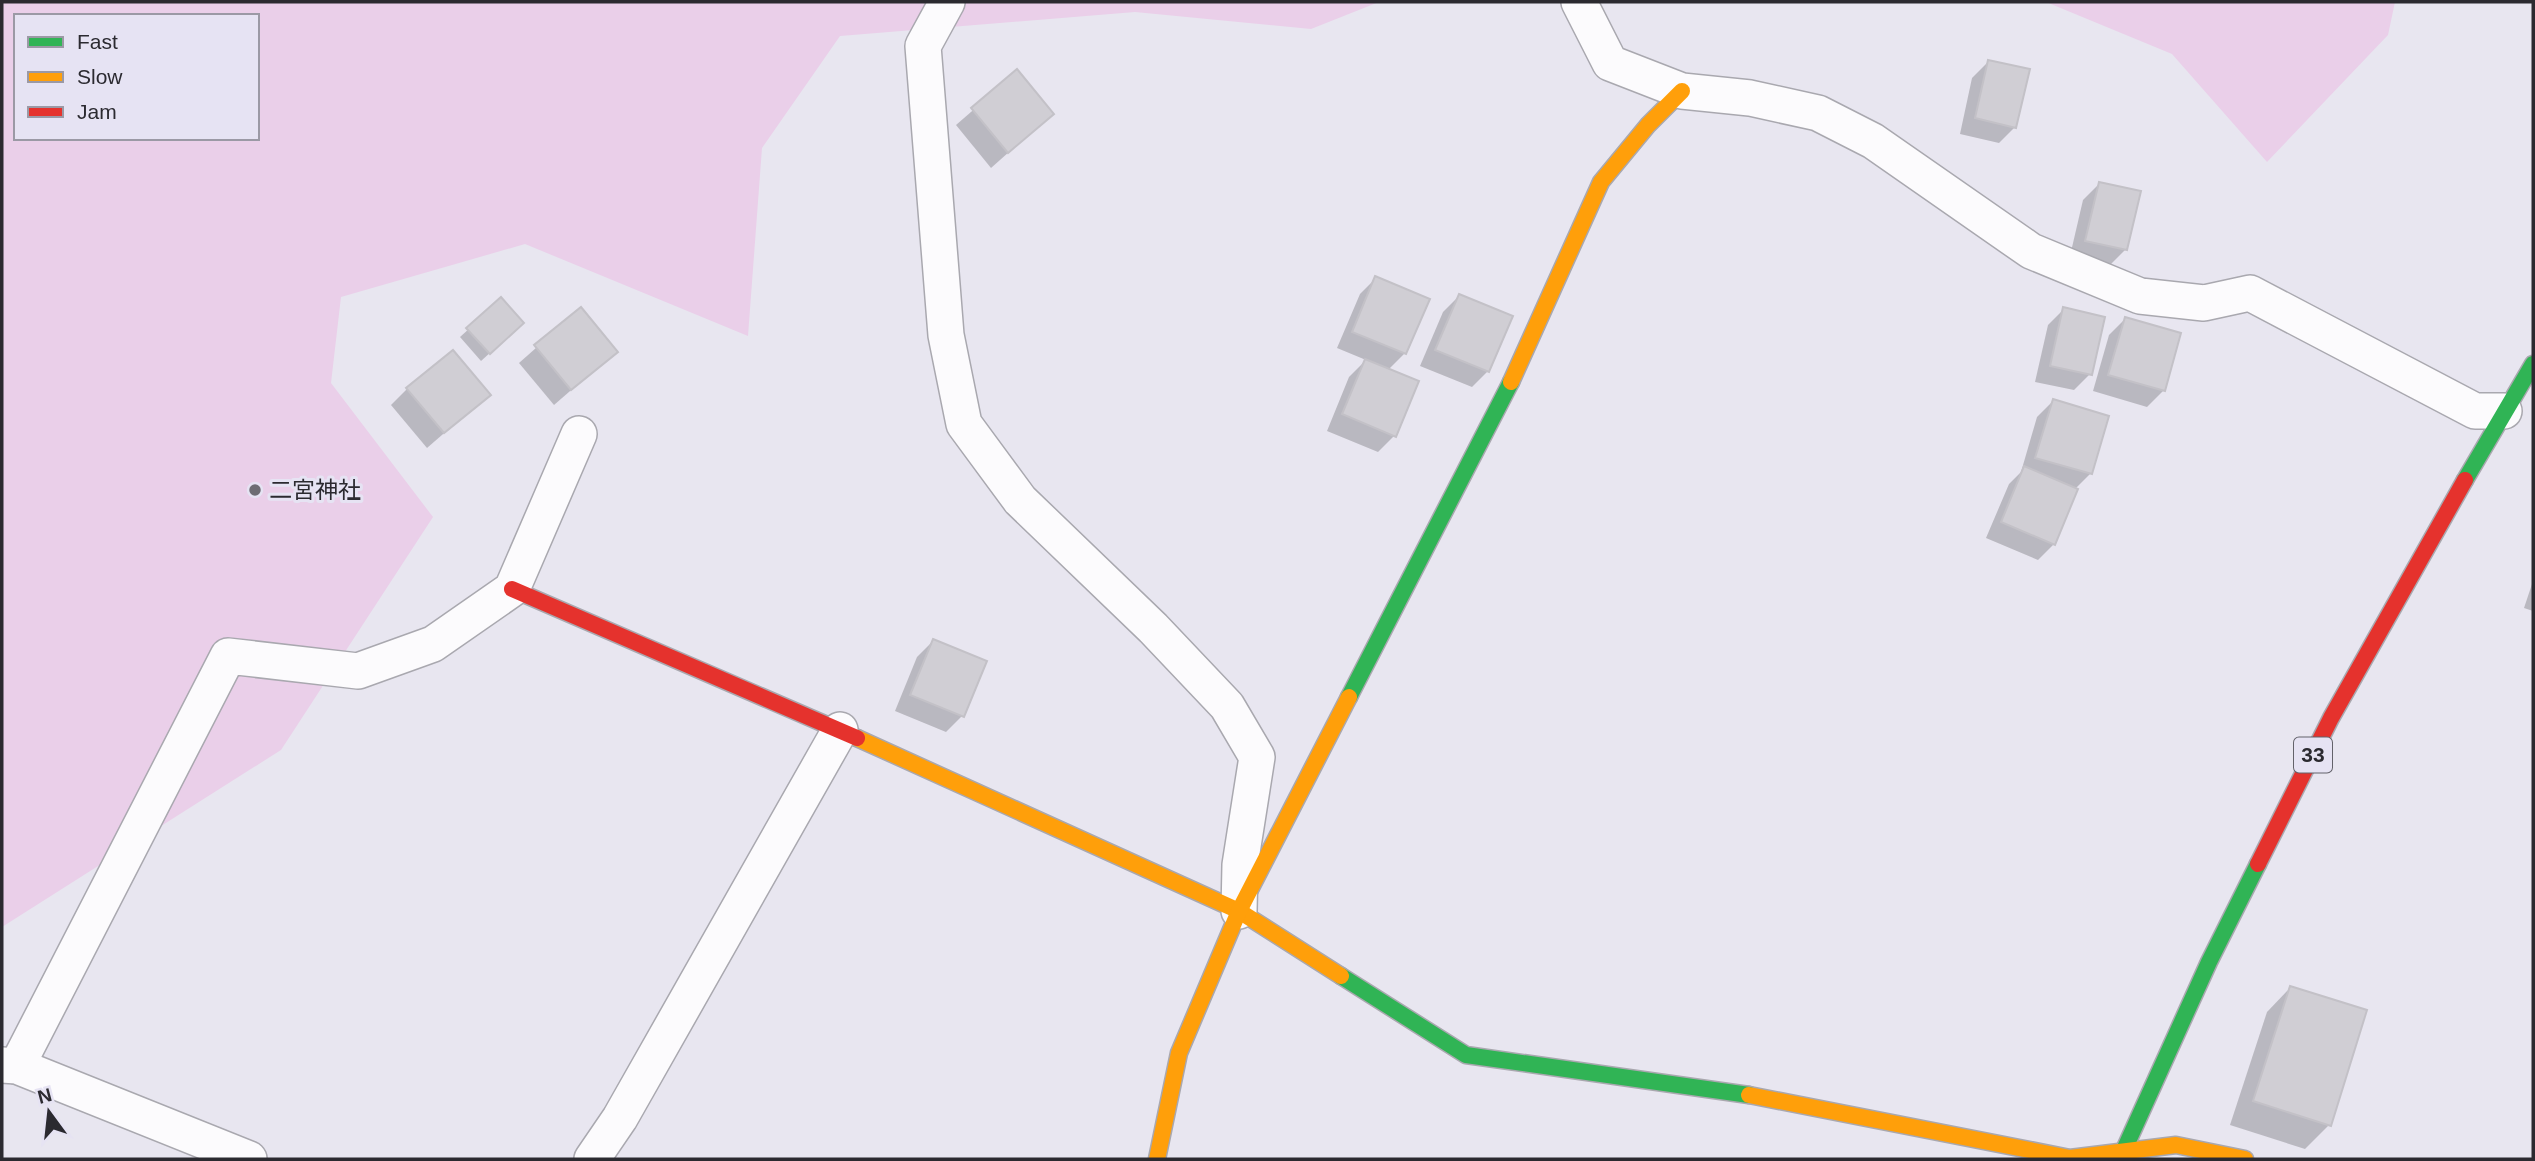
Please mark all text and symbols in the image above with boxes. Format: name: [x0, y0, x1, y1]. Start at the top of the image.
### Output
legend: [14, 14, 259, 140]
text: Fast: [77, 30, 118, 53]
text: Slow: [77, 65, 123, 88]
text: Jam: [77, 100, 117, 123]
place label: 二宮神社: [269, 477, 361, 503]
marker: 二宮神社: [247, 482, 263, 498]
road number: 33: [2294, 738, 2332, 772]
north arrow: [14, 1077, 84, 1147]
text: N: [35, 1084, 54, 1108]

